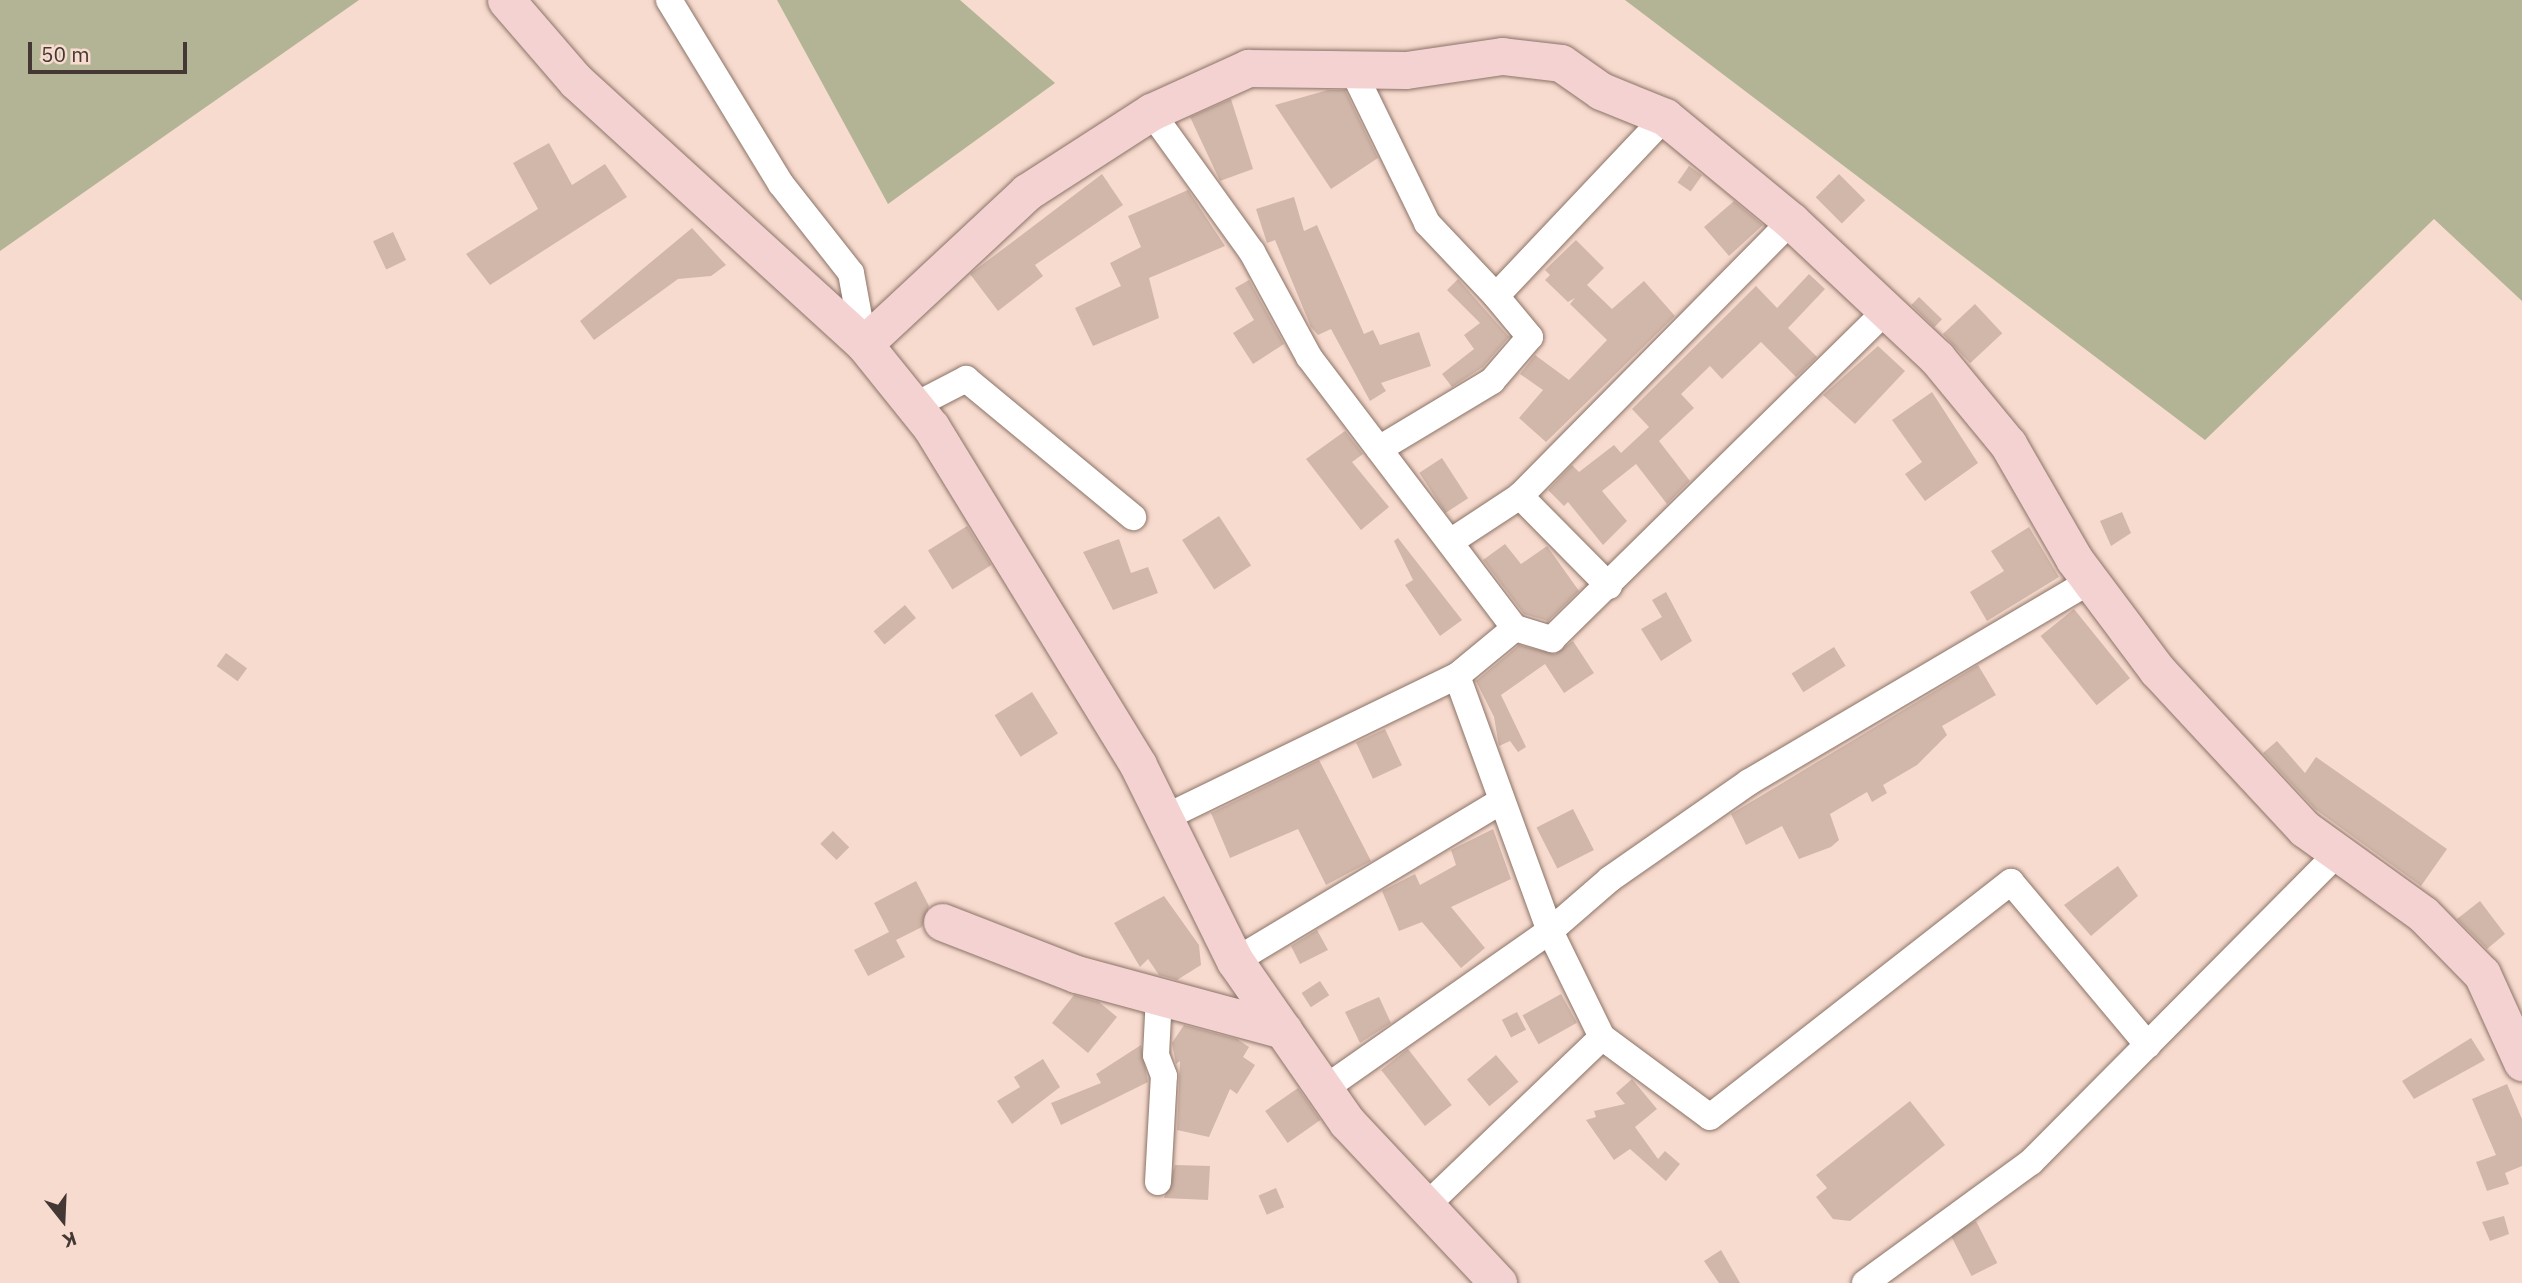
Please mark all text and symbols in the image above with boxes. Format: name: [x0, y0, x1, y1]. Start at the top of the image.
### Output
scale bar: [32, 28, 191, 72]
text: 50 m: [41, 40, 90, 68]
north arrow: [28, 1185, 98, 1255]
text: K: [59, 1227, 79, 1253]

